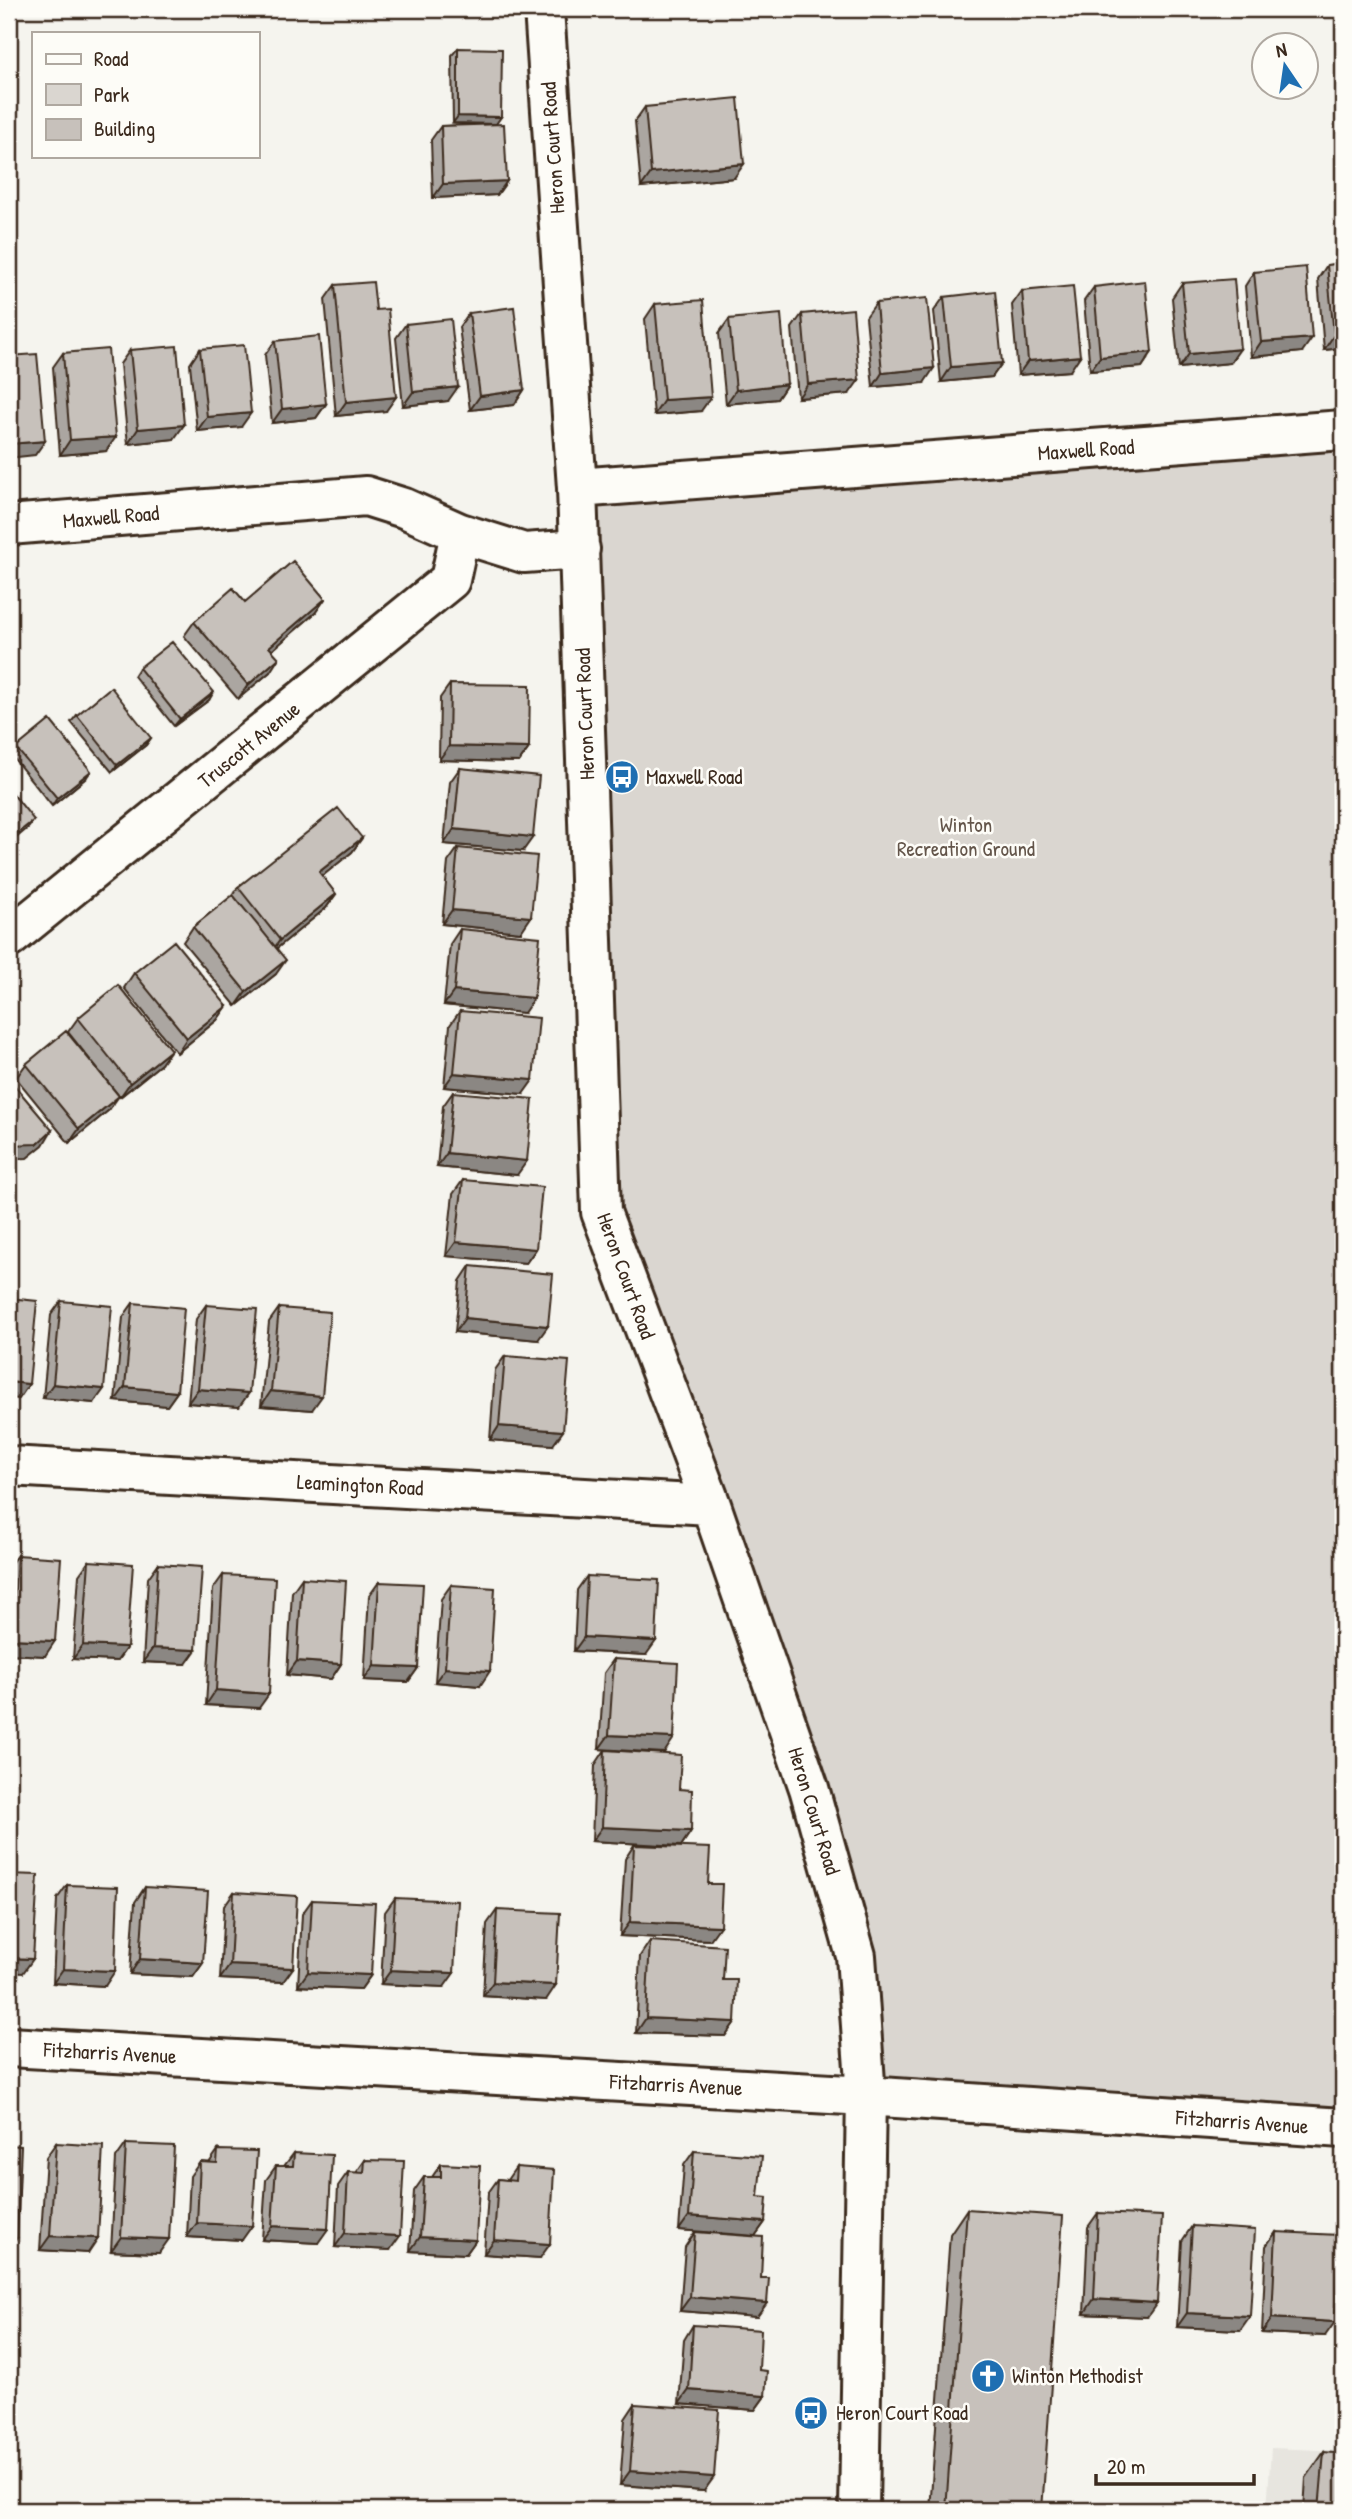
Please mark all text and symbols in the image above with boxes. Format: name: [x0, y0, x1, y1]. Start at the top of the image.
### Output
legend: [32, 32, 259, 158]
north arrow: [1250, 32, 1320, 102]
text: N: [1273, 36, 1289, 63]
text: Road: [94, 44, 128, 73]
text: Park: [94, 80, 129, 109]
street label: Heron Court Road: [533, 81, 572, 215]
text: Building: [94, 114, 155, 143]
street label: Maxwell Road: [1037, 432, 1135, 467]
street label: Maxwell Road: [62, 498, 160, 535]
street label: Heron Court Road: [568, 648, 601, 780]
street label: Truscott Avenue: [192, 694, 306, 795]
bus stop icon: Maxwell Road: [603, 758, 641, 796]
place label: Maxwell Road: [646, 762, 743, 791]
park label: Winton Recreation Ground: [897, 810, 1035, 863]
street label: Heron Court Road: [590, 1209, 663, 1343]
street label: Leamington Road: [296, 1467, 424, 1502]
street label: Heron Court Road: [781, 1743, 848, 1878]
street label: Fitzharris Avenue: [42, 2034, 177, 2070]
street label: Fitzharris Avenue: [608, 2066, 743, 2102]
street label: Fitzharris Avenue: [1174, 2102, 1309, 2141]
church icon: Winton Methodist: [969, 2357, 1007, 2395]
place label: Winton Methodist: [1012, 2361, 1143, 2390]
bus stop icon: Heron Court Road: [792, 2394, 830, 2432]
place label: Heron Court Road: [836, 2398, 968, 2427]
scale bar: [1096, 2442, 1254, 2486]
text: 20 m: [1107, 2452, 1145, 2481]

